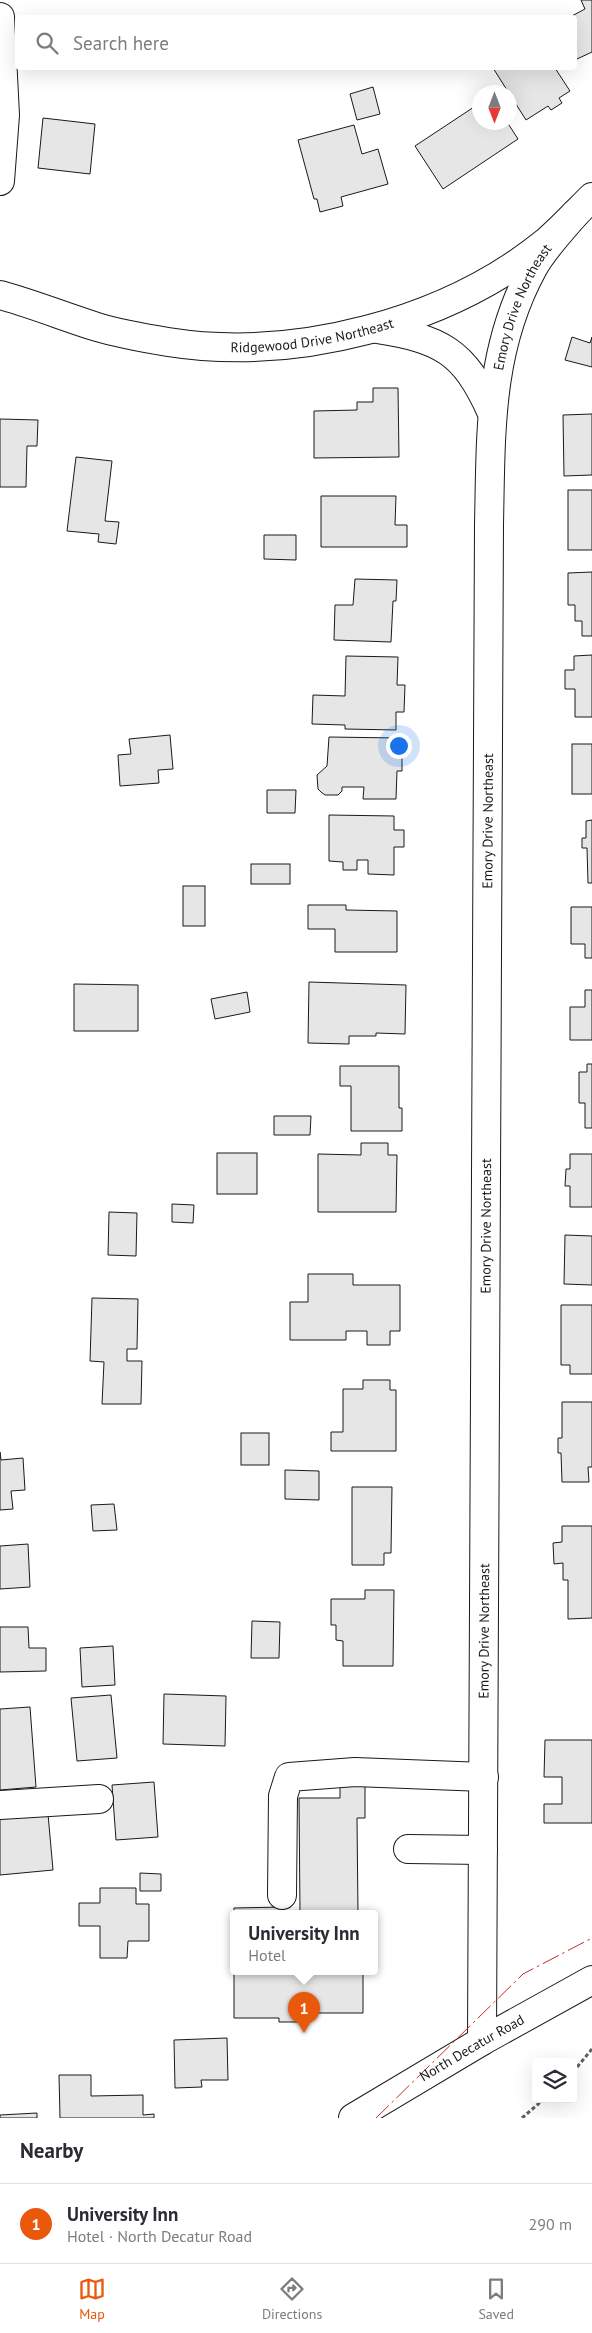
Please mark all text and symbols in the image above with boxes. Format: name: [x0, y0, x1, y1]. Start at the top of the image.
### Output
search box: [15, 15, 577, 70]
icon: search: [33, 29, 61, 57]
text: Search here: [73, 31, 169, 55]
north arrow: [472, 85, 517, 130]
street label: Emory Drive Northeast: [489, 240, 555, 372]
street label: Ridgewood Drive Northeast: [230, 314, 396, 356]
your location: [386, 733, 412, 759]
street label: Emory Drive Northeast: [478, 753, 497, 889]
street label: Emory Drive Northeast: [476, 1158, 495, 1294]
street label: Emory Drive Northeast: [475, 1563, 493, 1699]
popup: [230, 1910, 378, 1975]
text: University Inn: [248, 1921, 360, 1945]
text: Hotel: [248, 1945, 286, 1965]
pin: 1: [288, 1992, 320, 2033]
street label: North Decatur Road: [416, 2010, 527, 2085]
map controls: [532, 2058, 577, 2103]
button: layers: [532, 2058, 577, 2103]
text: Nearby: [20, 2137, 83, 2164]
text: University Inn: [67, 2202, 178, 2226]
text: 1: [31, 2214, 41, 2234]
text: 290 m: [529, 2214, 572, 2234]
text: Hotel · North Decatur Road: [67, 2226, 252, 2246]
tab: Map: [78, 2275, 106, 2323]
tab: Directions: [262, 2275, 322, 2323]
tab: Saved: [478, 2275, 514, 2323]

